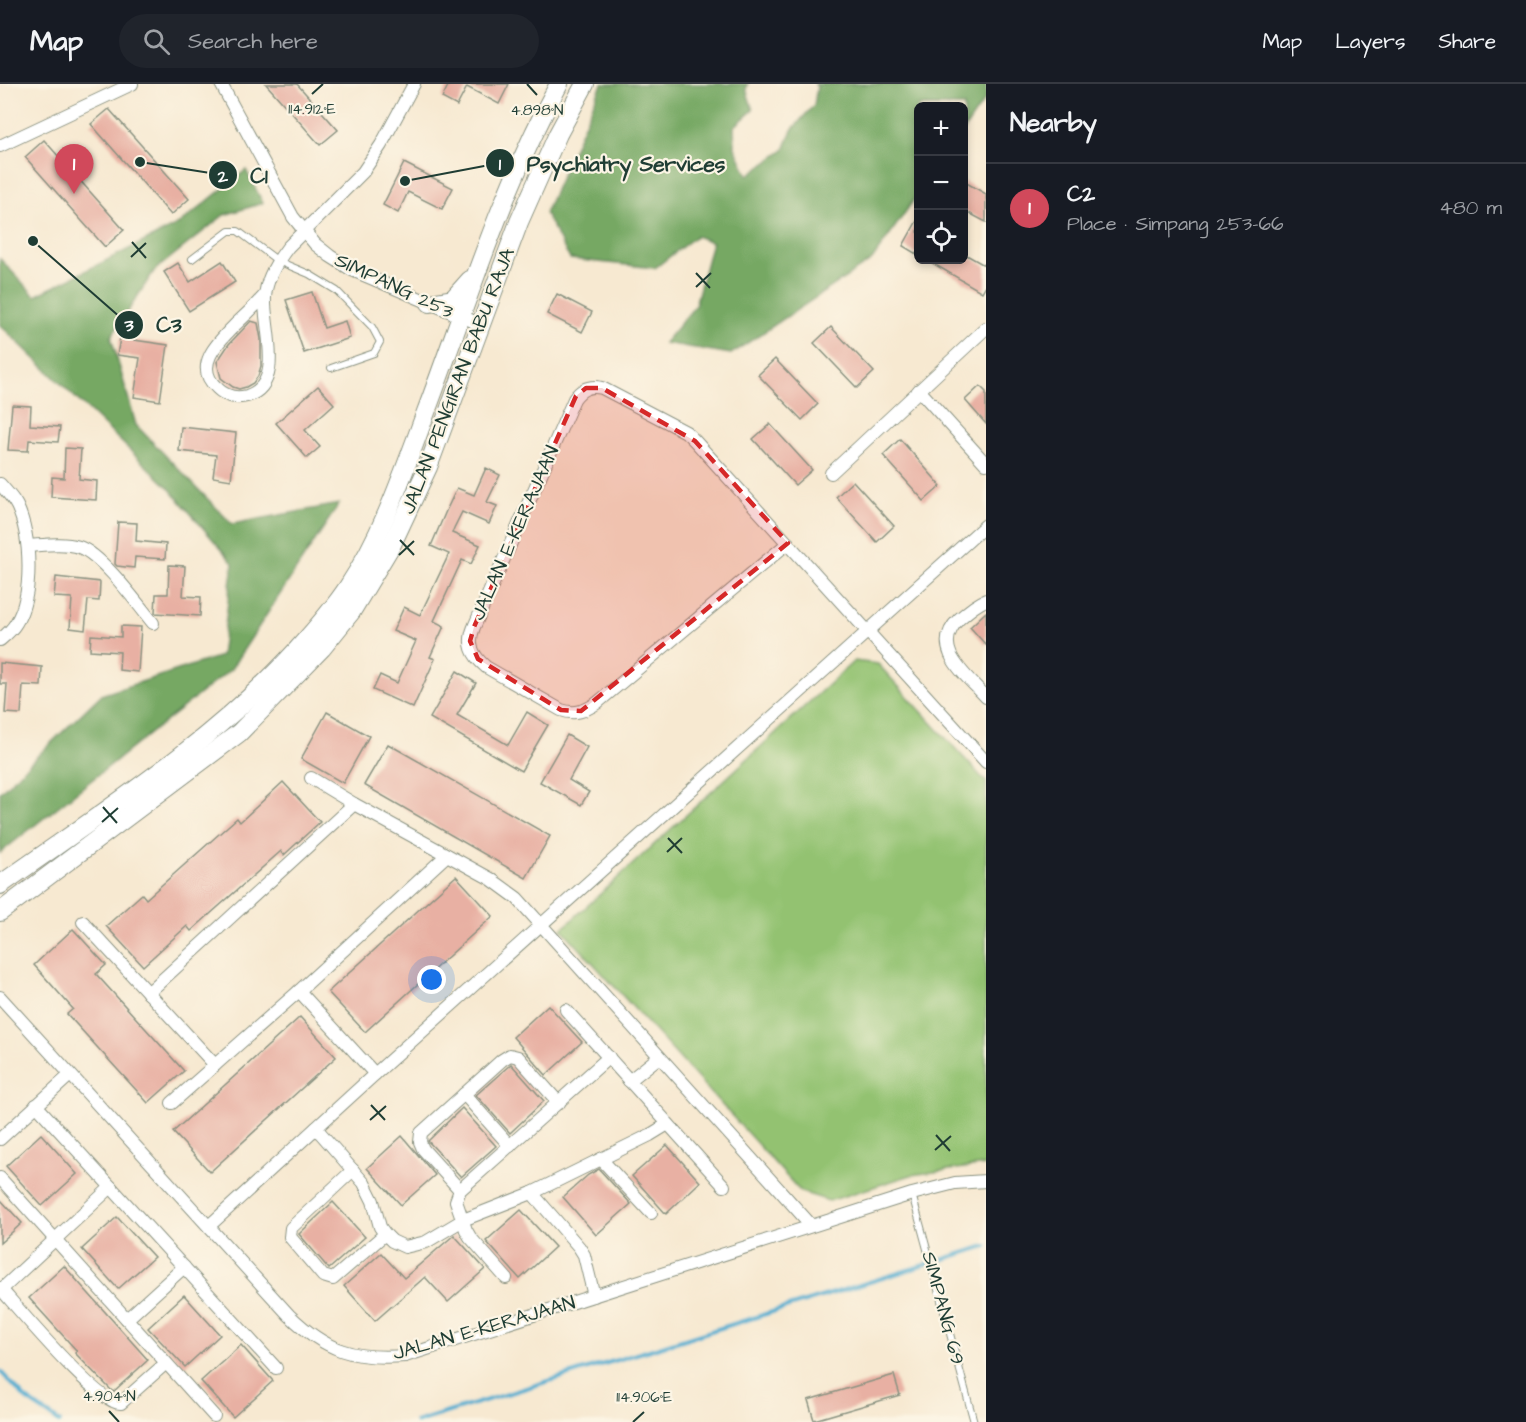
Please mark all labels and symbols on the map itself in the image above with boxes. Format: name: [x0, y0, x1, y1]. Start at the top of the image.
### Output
text: 114.912°E: [288, 99, 336, 120]
text: 4.898°N: [510, 100, 564, 121]
pin: 1: [54, 144, 94, 194]
callout: Psychiatry Services: [485, 144, 738, 183]
text: Psychiatry Services: [527, 150, 726, 182]
text: 1: [499, 152, 502, 177]
callout: C1: [208, 156, 280, 195]
text: C1: [250, 162, 268, 191]
text: 2: [217, 164, 229, 189]
street label: JALAN PENGIRAN BABU RAJA: [394, 244, 522, 518]
street label: SIMPANG 253: [330, 246, 458, 326]
callout: C3: [114, 305, 193, 344]
text: C3: [156, 311, 182, 340]
text: 3: [123, 313, 134, 338]
street label: JALAN E-KERAJAAN: [464, 441, 566, 625]
your location: [417, 965, 446, 994]
street label: SIMPANG 69: [914, 1248, 972, 1368]
street label: JALAN E-KERAJAAN: [390, 1289, 578, 1367]
text: 4.904°N: [82, 1386, 136, 1407]
text: 114.906°E: [616, 1387, 672, 1408]

